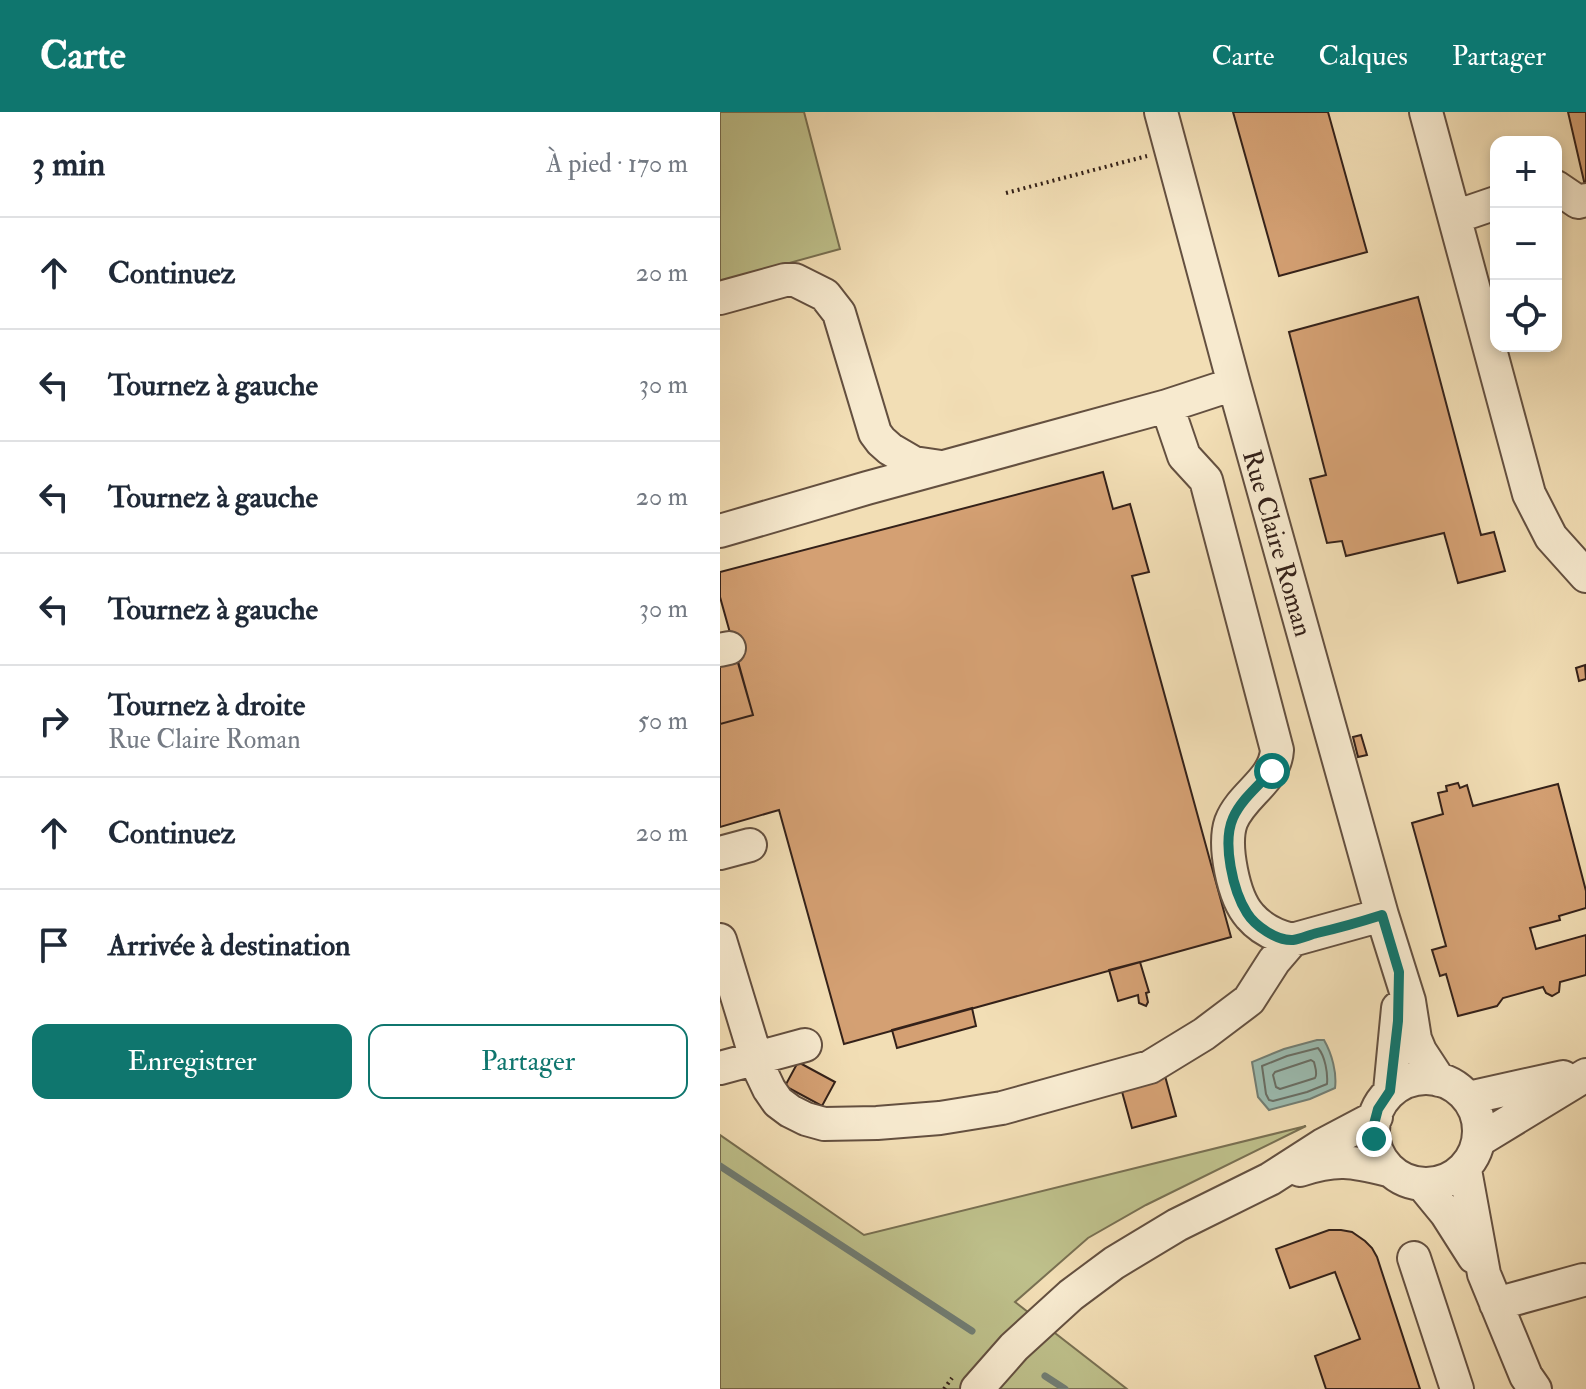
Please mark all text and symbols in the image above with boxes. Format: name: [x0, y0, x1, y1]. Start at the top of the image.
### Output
text: Carte: [40, 32, 126, 80]
text: Carte: [1211, 39, 1275, 74]
text: Calques: [1319, 39, 1408, 74]
text: Partager: [1452, 39, 1546, 74]
map controls: [1490, 136, 1562, 352]
button: +: [1490, 136, 1562, 208]
text: 3 min: [32, 143, 105, 186]
text: À pied · 170 m: [546, 148, 688, 180]
button: −: [1490, 208, 1562, 280]
icon: ahead: [32, 251, 76, 295]
text: Continuez: [108, 255, 235, 292]
text: 20 m: [636, 257, 688, 289]
button: locate: [1490, 280, 1562, 352]
icon: left: [32, 363, 76, 407]
text: Tournez à gauche: [108, 367, 318, 404]
text: 30 m: [639, 369, 688, 401]
street label: Rue Claire Roman: [1235, 446, 1319, 640]
icon: left: [32, 475, 76, 519]
text: Tournez à gauche: [108, 479, 318, 516]
text: 20 m: [636, 481, 688, 513]
icon: left: [32, 587, 76, 631]
text: Tournez à gauche: [108, 591, 318, 628]
text: 30 m: [639, 593, 688, 625]
text: Tournez à droite: [108, 687, 305, 724]
icon: right: [32, 699, 76, 743]
text: 50 m: [638, 705, 688, 737]
text: Rue Claire Roman: [108, 724, 301, 756]
route start: [1254, 753, 1290, 789]
icon: ahead: [32, 811, 76, 855]
text: Continuez: [108, 815, 235, 852]
text: 20 m: [636, 817, 688, 849]
icon: arrive: [32, 923, 76, 967]
text: Arrivée à destination: [108, 927, 351, 964]
button: Enregistrer: [32, 1024, 352, 1099]
button: Partager: [368, 1024, 688, 1099]
route end: [1356, 1121, 1392, 1157]

